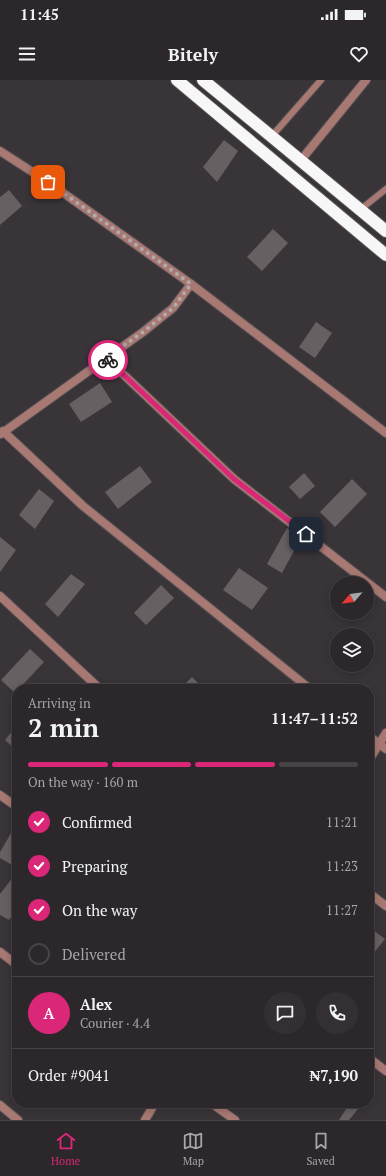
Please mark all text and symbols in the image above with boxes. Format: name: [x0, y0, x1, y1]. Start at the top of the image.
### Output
text: 11:45: [20, 4, 59, 24]
text: Bitely: [168, 42, 218, 66]
icon: menu: [16, 43, 38, 65]
icon: heart: [348, 43, 370, 65]
pin: [31, 165, 65, 199]
icon: bag: [37, 171, 59, 193]
courier: [88, 340, 128, 380]
icon: bike: [97, 349, 119, 371]
pin: [289, 517, 323, 551]
icon: home: [295, 523, 317, 545]
north arrow: [330, 576, 374, 620]
map controls: [330, 576, 374, 672]
button: layers: [330, 628, 374, 672]
text: Arriving in: [28, 694, 91, 712]
text: 11:47–11:52: [271, 708, 358, 728]
text: 2 min: [28, 710, 99, 744]
text: On the way · 160 m: [28, 773, 138, 791]
icon: check: [28, 811, 50, 833]
text: Confirmed: [62, 812, 132, 832]
text: 11:21: [326, 813, 358, 831]
icon: check: [28, 855, 50, 877]
text: Preparing: [62, 856, 127, 876]
text: 11:23: [326, 857, 358, 875]
icon: check: [28, 899, 50, 921]
text: On the way: [62, 900, 137, 920]
text: 11:27: [326, 901, 358, 919]
text: Delivered: [62, 944, 126, 964]
button: chat: [264, 992, 306, 1034]
button: phone: [316, 992, 358, 1034]
text: Alex: [80, 994, 112, 1014]
text: A: [44, 1003, 54, 1023]
text: Courier · 4.4: [80, 1014, 150, 1032]
text: Order #9041: [28, 1065, 110, 1085]
text: ₦7,190: [309, 1065, 358, 1085]
tab: Home: [51, 1130, 80, 1168]
tab: Map: [182, 1130, 204, 1168]
tab: Saved: [306, 1130, 335, 1168]

